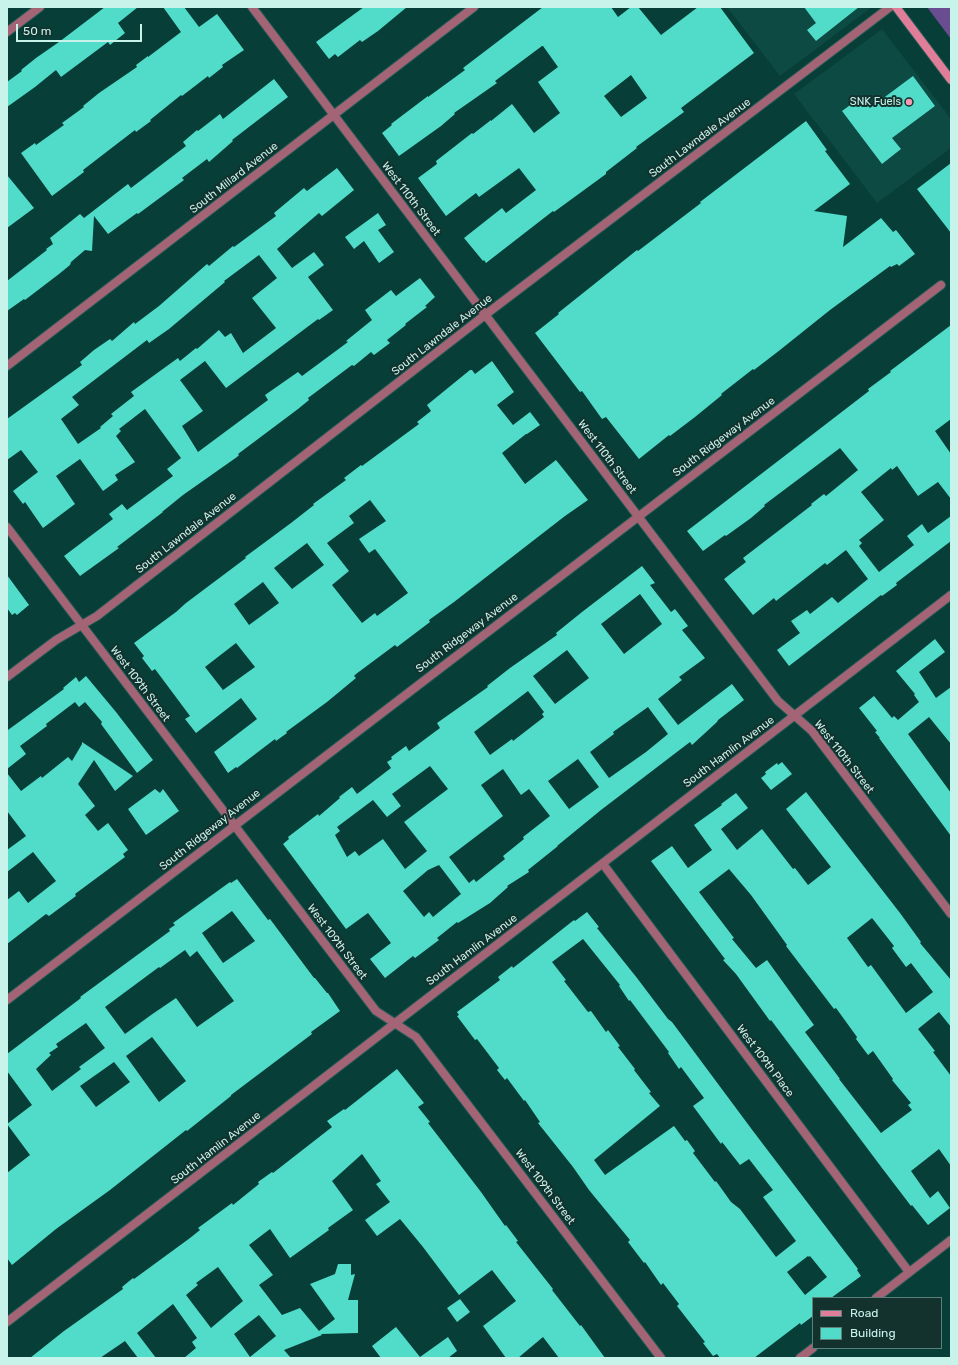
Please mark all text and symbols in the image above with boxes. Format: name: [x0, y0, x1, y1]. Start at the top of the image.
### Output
scale bar: [18, 16, 144, 42]
text: 50 m: [23, 24, 51, 38]
street label: South Lawndale Avenue: [647, 95, 753, 181]
place label: SNK Fuels: [850, 95, 901, 109]
marker: SNK Fuels: [904, 97, 914, 107]
street label: South Millard Avenue: [187, 140, 281, 216]
street label: West 110th Street: [379, 159, 443, 239]
street label: South Lawndale Avenue: [389, 292, 495, 378]
street label: South Ridgeway Avenue: [670, 394, 778, 480]
street label: West 110th Street: [575, 417, 639, 497]
street label: South Lawndale Avenue: [133, 490, 239, 576]
street label: South Ridgeway Avenue: [413, 590, 521, 676]
street label: West 109th Street: [107, 644, 173, 724]
street label: South Hamlin Avenue: [681, 714, 777, 790]
street label: West 110th Street: [811, 718, 877, 796]
street label: South Ridgeway Avenue: [157, 787, 263, 873]
street label: West 109th Street: [304, 902, 370, 982]
street label: South Hamlin Avenue: [424, 912, 520, 988]
street label: West 109th Place: [733, 1022, 797, 1100]
street label: South Hamlin Avenue: [168, 1109, 264, 1187]
street label: West 109th Street: [512, 1147, 578, 1227]
legend: [812, 1297, 942, 1349]
text: Road: [850, 1306, 878, 1320]
text: Building: [850, 1326, 896, 1340]

